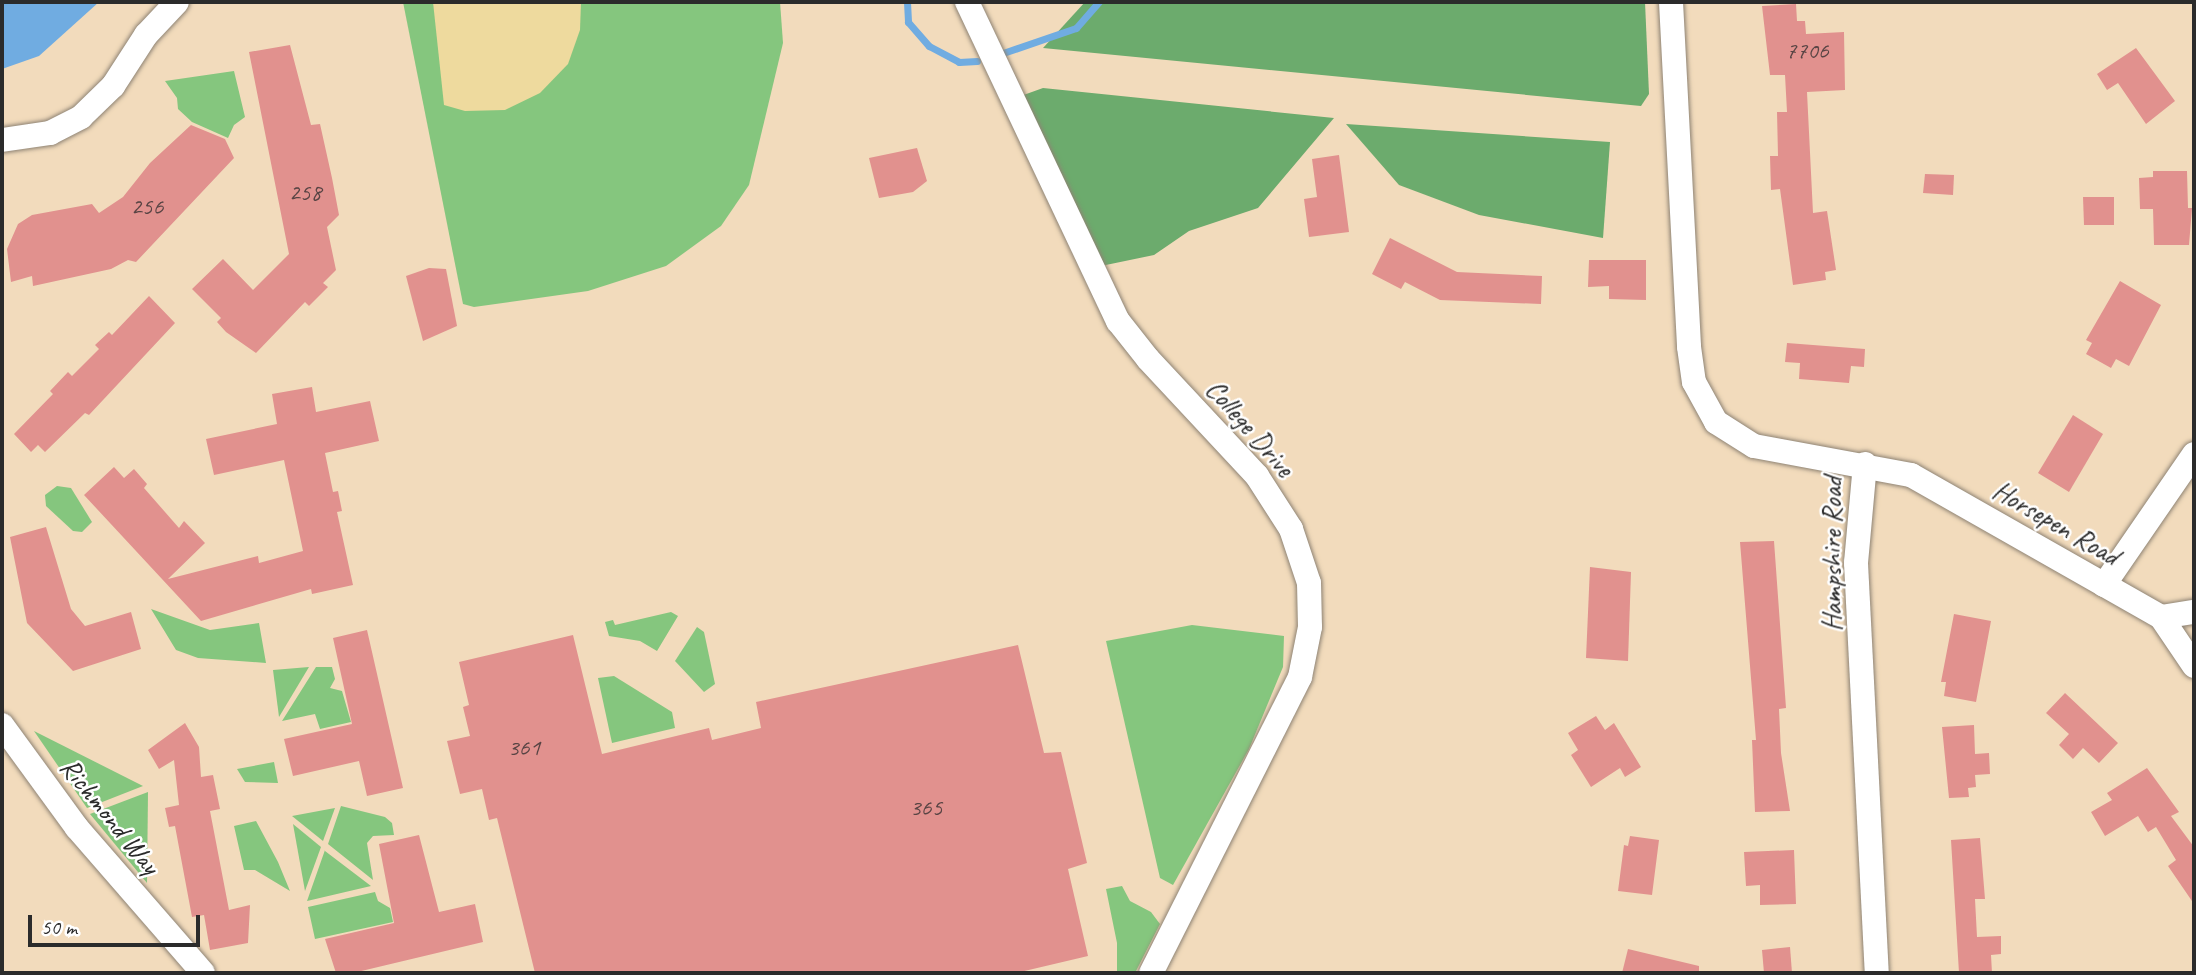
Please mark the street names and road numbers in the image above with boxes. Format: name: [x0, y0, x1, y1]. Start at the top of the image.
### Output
street label: College Drive: [1199, 373, 1301, 483]
street label: Horsepen Road: [1987, 473, 2125, 573]
street label: Hampshire Road: [1815, 477, 1849, 631]
street label: Richmond Way: [53, 751, 167, 881]

